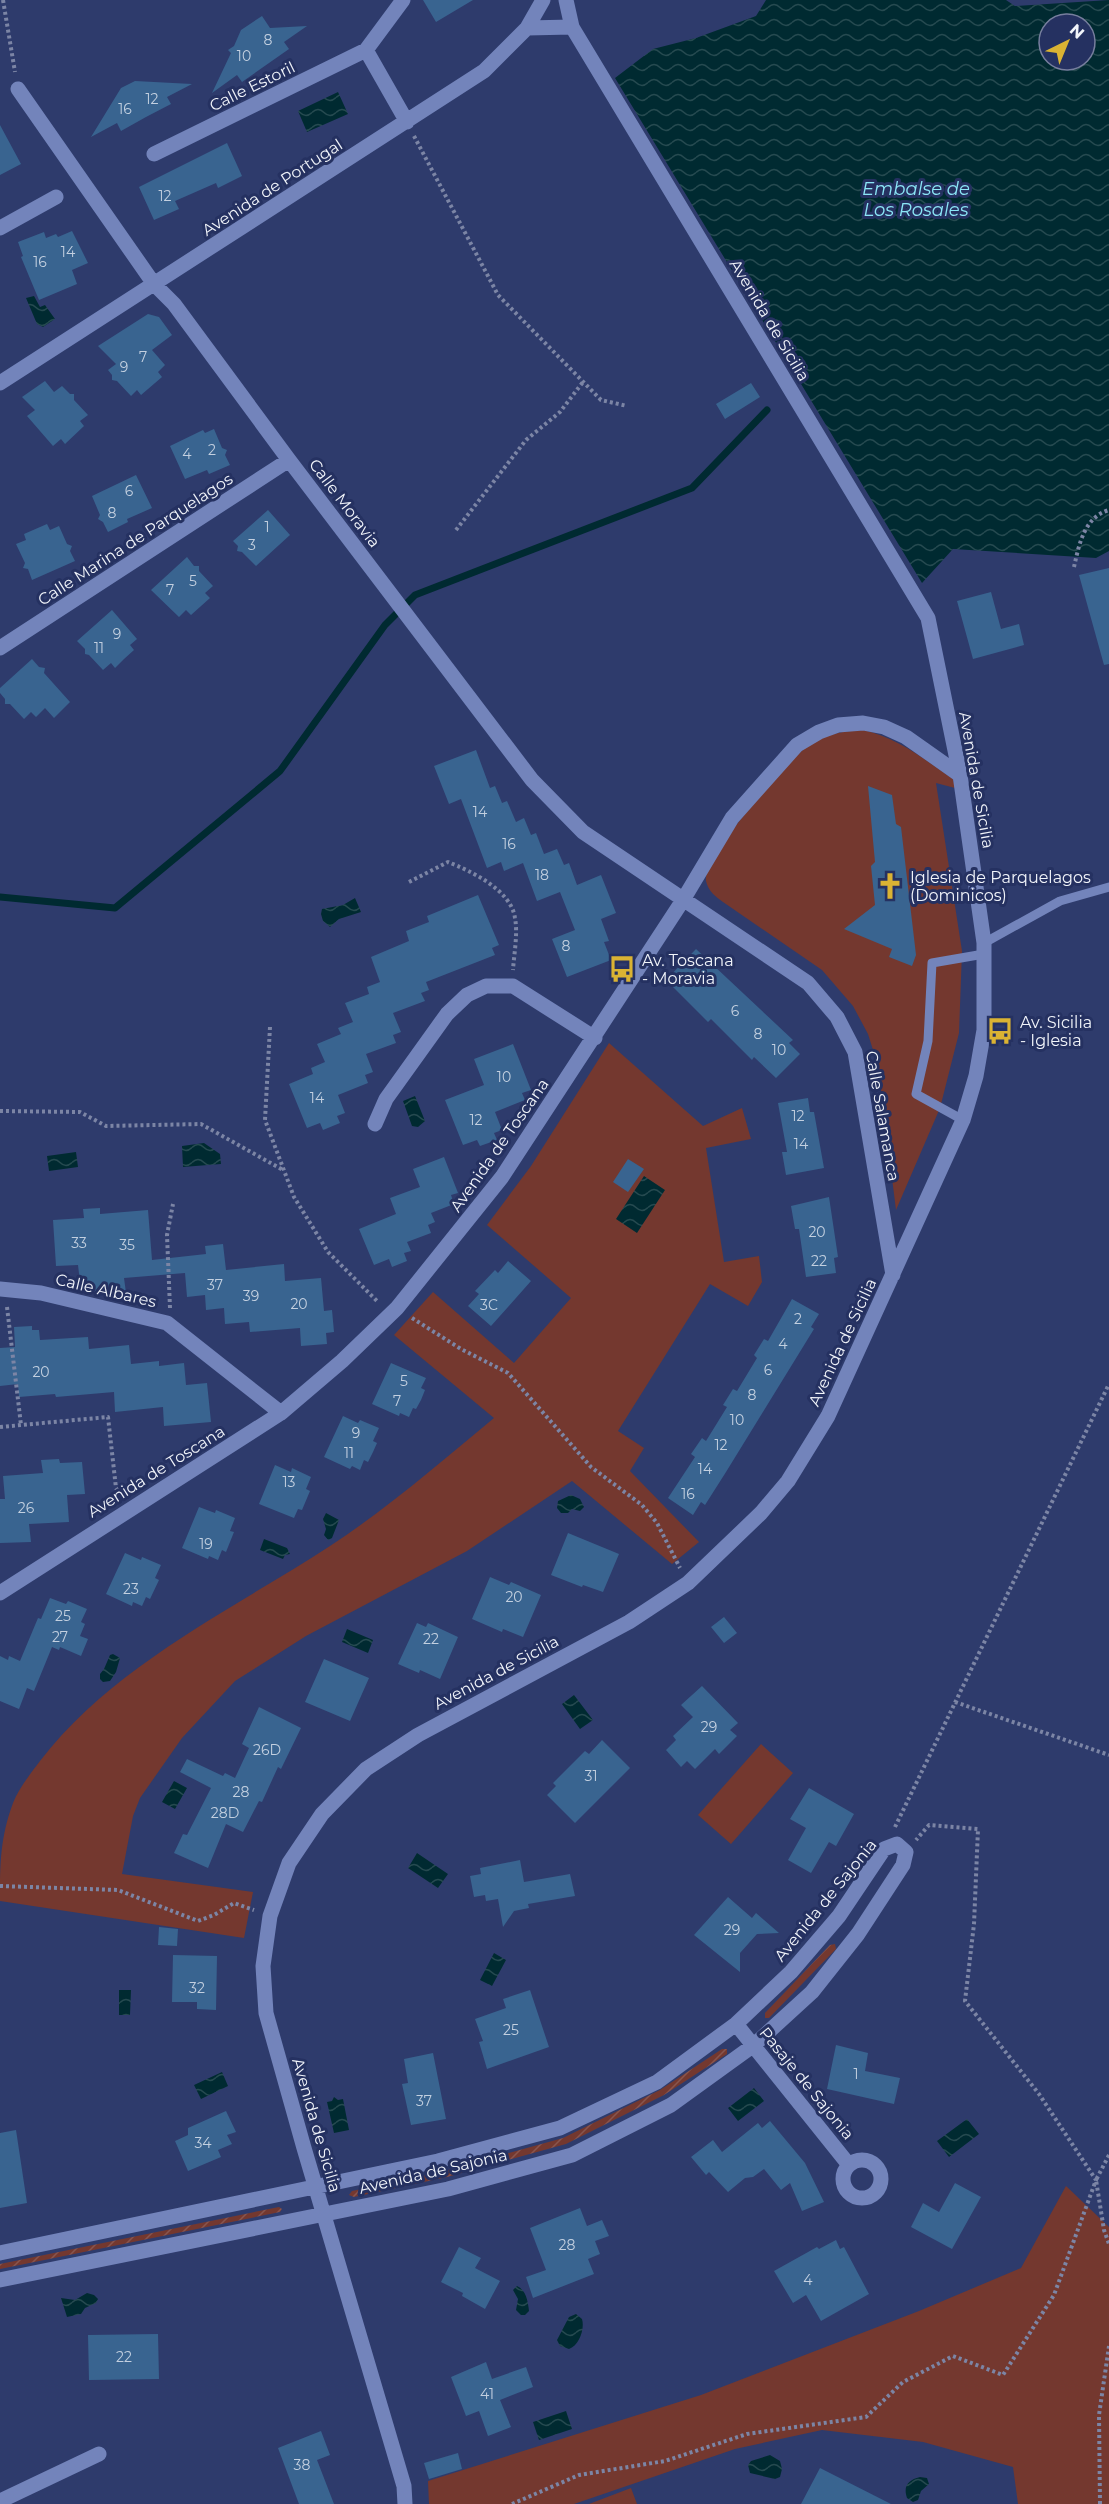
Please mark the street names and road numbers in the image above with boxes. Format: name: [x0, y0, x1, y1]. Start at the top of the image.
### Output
street label: Calle Estoril: [206, 58, 298, 115]
street label: Avenida de Portugal: [199, 135, 346, 240]
street label: Avenida de Sicilia: [726, 256, 813, 385]
street label: Calle Moravia: [305, 455, 384, 551]
street label: Calle Marina de Parquelagos: [34, 469, 236, 610]
street label: Avenida de Sicilia: [955, 710, 998, 850]
street label: Calle Salamanca: [862, 1050, 903, 1183]
street label: Avenida de Toscana: [446, 1075, 553, 1216]
street label: Calle Albares: [54, 1270, 158, 1311]
street label: Avenida de Sicilia: [805, 1275, 880, 1409]
street label: Avenida de Toscana: [84, 1421, 228, 1521]
street label: Avenida de Sicilia: [430, 1631, 562, 1713]
street label: Avenida de Sajonia: [770, 1835, 881, 1965]
street label: Pasaje de Sajonia: [755, 2023, 858, 2143]
street label: Avenida de Sicilia: [288, 2056, 345, 2194]
street label: Avenida de Sajonia: [357, 2145, 509, 2198]

